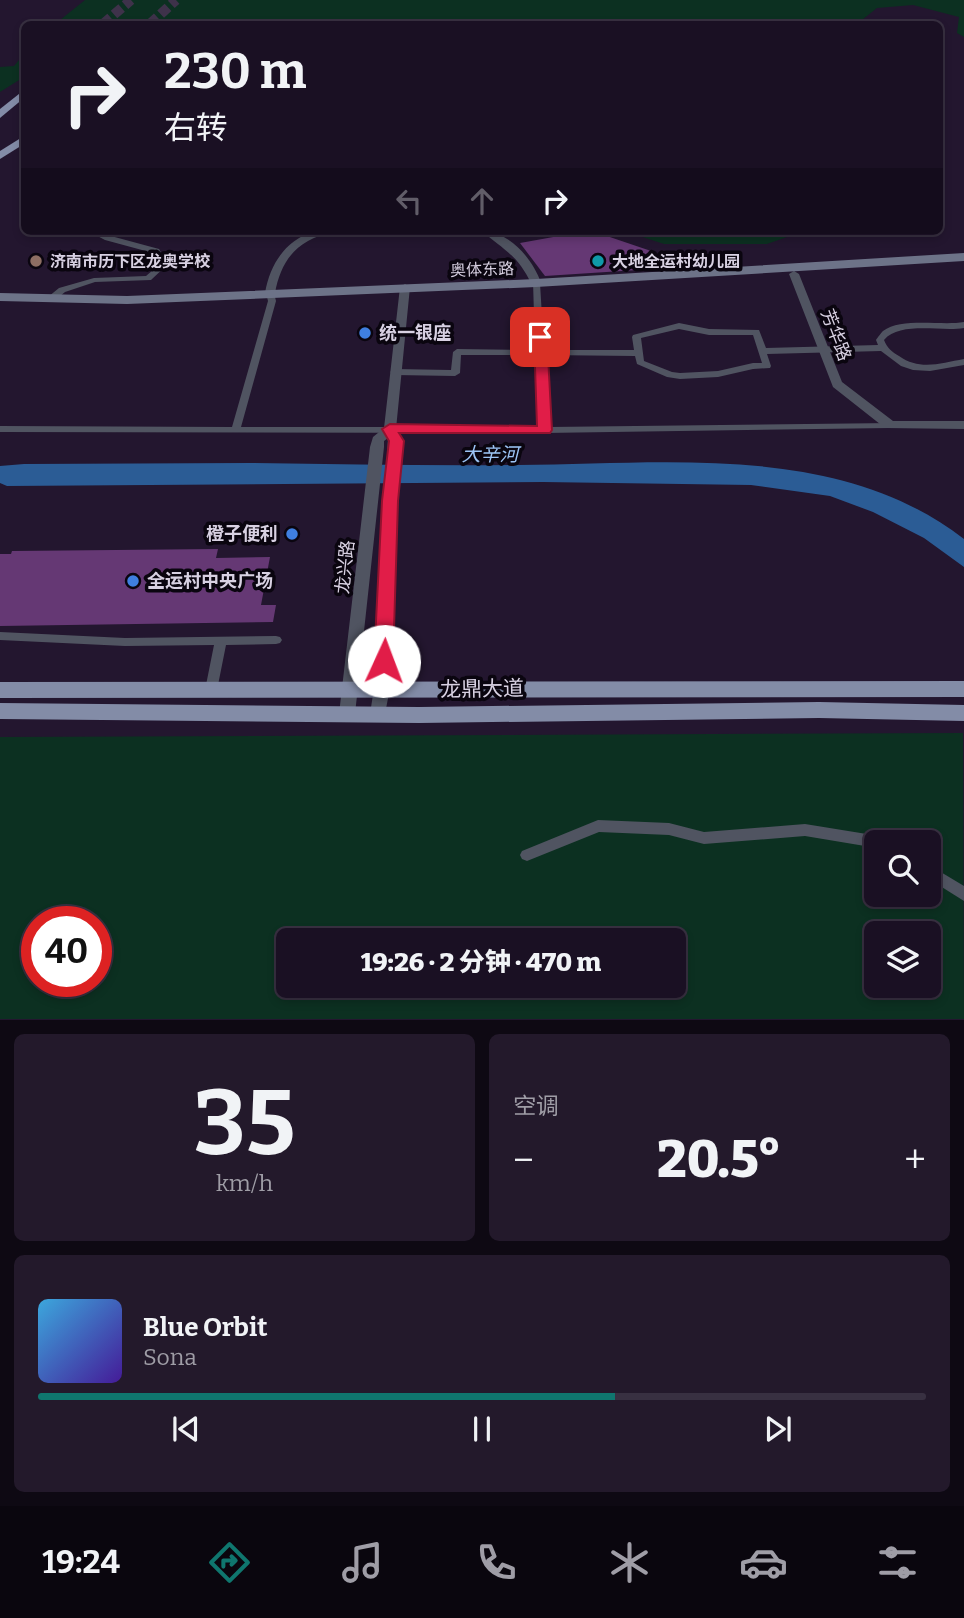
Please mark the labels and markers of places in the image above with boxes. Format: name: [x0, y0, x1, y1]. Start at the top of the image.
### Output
place label: 济南市历下区龙奥学校: [50, 252, 211, 271]
place label: 大地全运村幼儿园: [612, 252, 740, 271]
marker: 济南市历下区龙奥学校: [28, 253, 44, 269]
marker: 大地全运村幼儿园: [590, 253, 606, 269]
pin: [510, 307, 570, 367]
place label: 统一银座: [379, 322, 451, 344]
marker: 统一银座: [357, 325, 373, 341]
place label: 橙子便利: [206, 523, 278, 545]
marker: 橙子便利: [284, 526, 300, 542]
place label: 全运村中央广场: [147, 570, 273, 592]
marker: 全运村中央广场: [125, 573, 141, 589]

